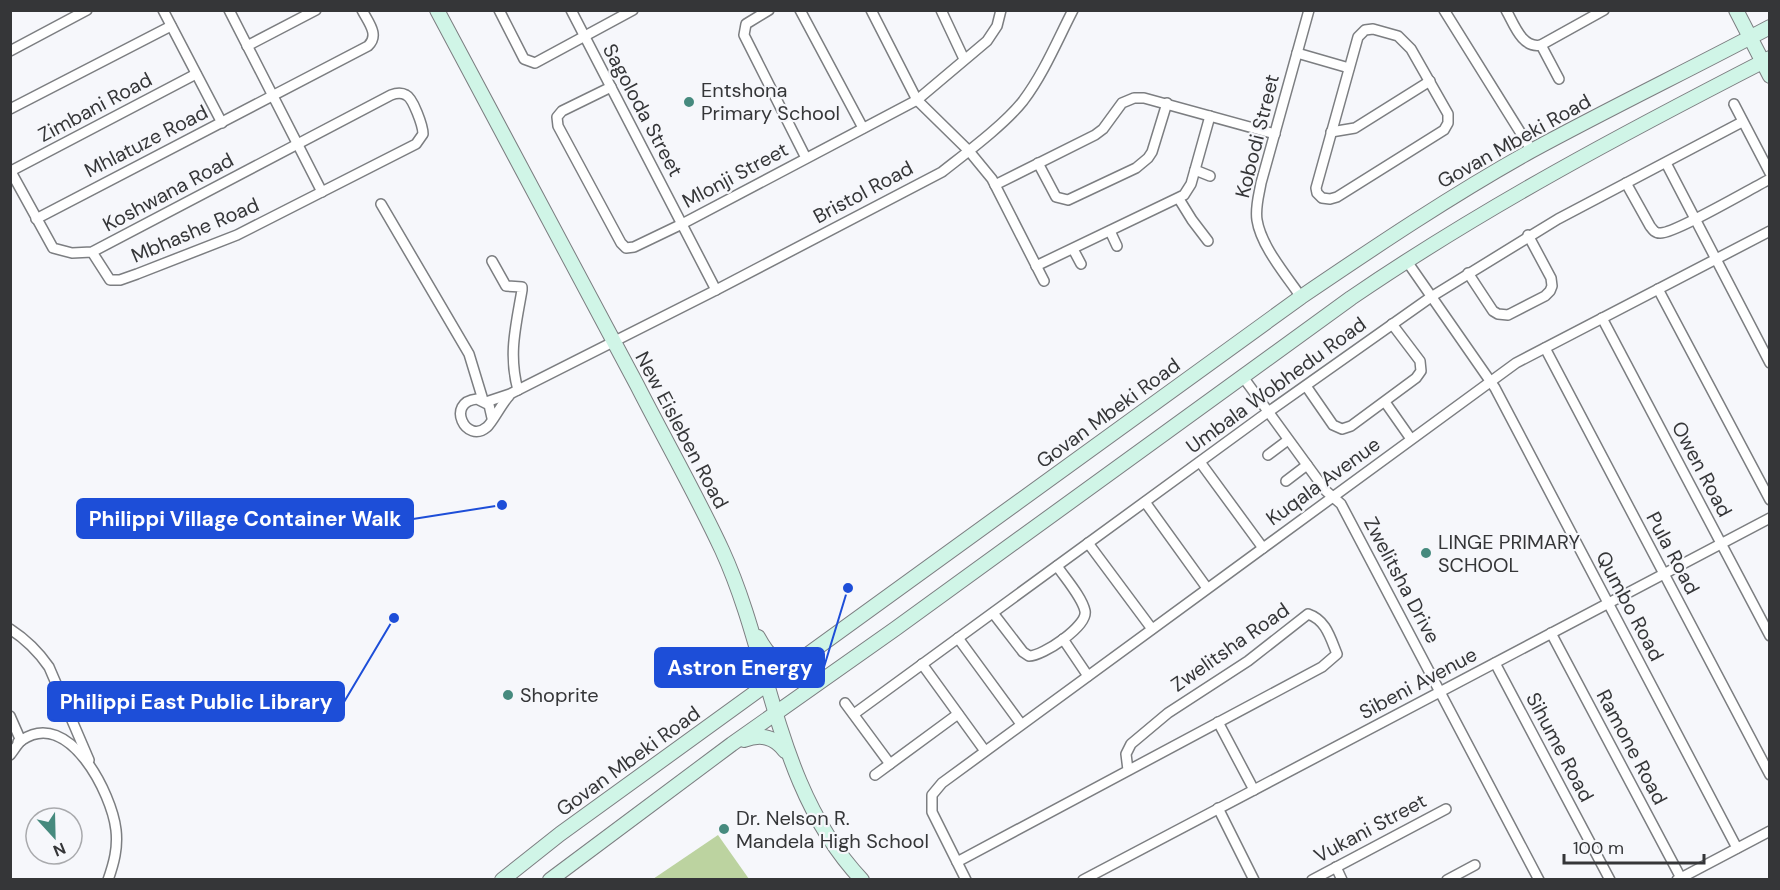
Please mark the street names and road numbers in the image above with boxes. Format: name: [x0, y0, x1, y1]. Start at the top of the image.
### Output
street label: Sagoloda Street: [597, 39, 689, 181]
street label: Zimbani Road: [34, 66, 156, 148]
street label: Kobodi Street: [1229, 71, 1285, 201]
street label: Govan Mbeki Road: [1433, 88, 1595, 194]
street label: Mhlatuze Road: [80, 99, 212, 183]
street label: Mlonji Street: [678, 136, 793, 214]
street label: Koshwana Road: [98, 147, 238, 237]
street label: Bristol Road: [809, 155, 917, 229]
street label: Mbhashe Road: [127, 191, 263, 269]
street label: Umbala Wobhedu Road: [1181, 311, 1371, 459]
street label: New Eisleben Road: [630, 347, 734, 513]
street label: Govan Mbeki Road: [1031, 352, 1185, 474]
street label: Owen Road: [1666, 417, 1738, 521]
street label: Kuqala Avenue: [1261, 431, 1385, 531]
street label: Pula Road: [1640, 507, 1706, 599]
street label: Zwelitsha Drive: [1358, 512, 1446, 648]
street label: Qumbo Road: [1590, 546, 1670, 666]
street label: Zwelitsha Road: [1166, 597, 1294, 697]
street label: Sibeni Avenue: [1355, 641, 1481, 725]
street label: Ramone Road: [1591, 685, 1673, 809]
street label: Sihume Road: [1520, 688, 1600, 806]
street label: Govan Mbeki Road: [551, 700, 705, 822]
street label: Vukani Street: [1309, 787, 1431, 869]

